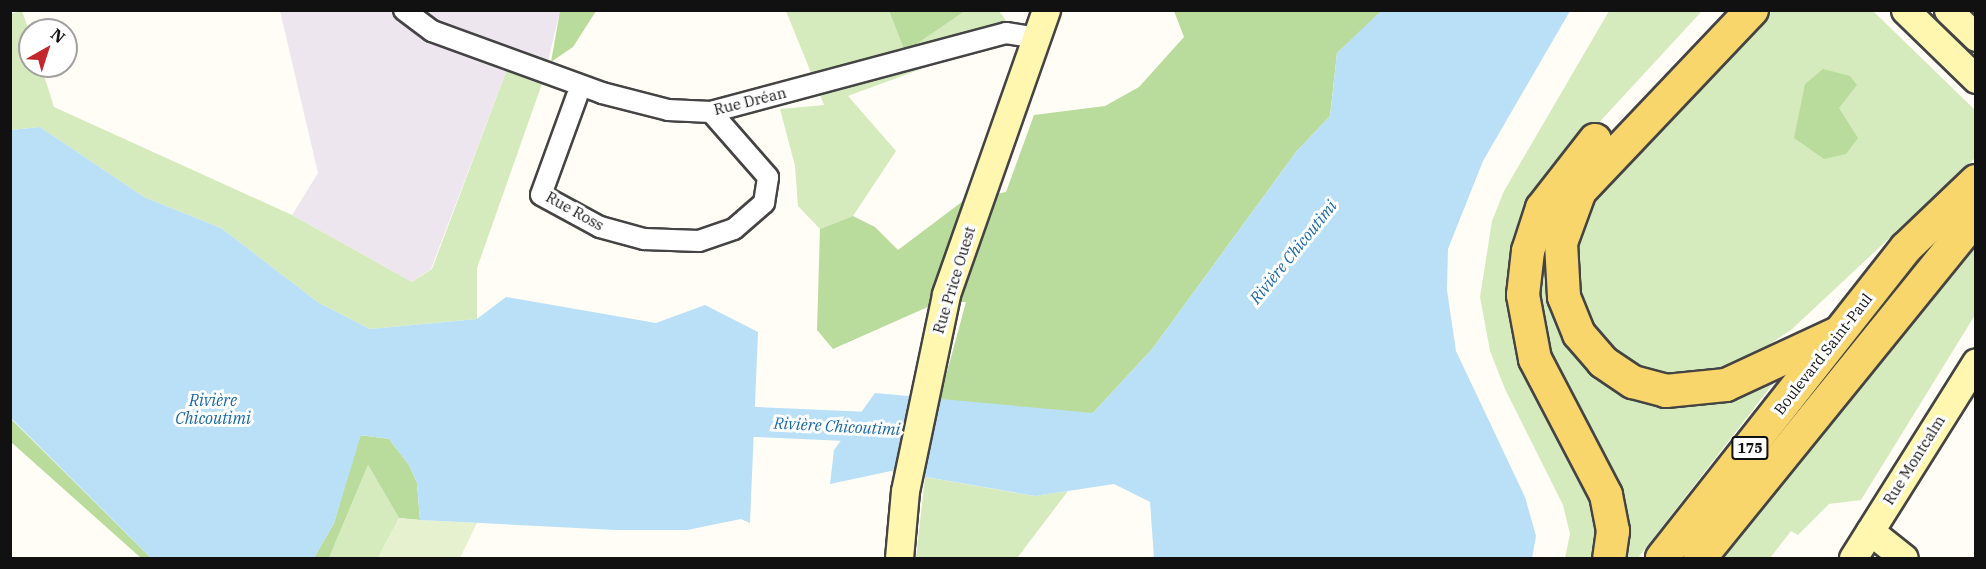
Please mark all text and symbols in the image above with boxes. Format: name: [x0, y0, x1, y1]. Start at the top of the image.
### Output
north arrow: [18, 18, 78, 78]
text: N: [47, 24, 69, 47]
street label: Rue Dréan: [712, 83, 788, 119]
street label: Rue Ross: [543, 188, 607, 234]
water label: Rivière Chicoutimi: [1246, 197, 1340, 307]
street label: Rue Price Ouest: [929, 224, 979, 336]
street label: Boulevard Saint-Paul: [1770, 290, 1876, 418]
water label: Rivière Chicoutimi: [175, 390, 251, 428]
street label: Rue Montcalm: [1879, 412, 1949, 508]
water label: Rivière Chicoutimi: [773, 413, 901, 439]
road number: 175: [1730, 437, 1770, 459]

